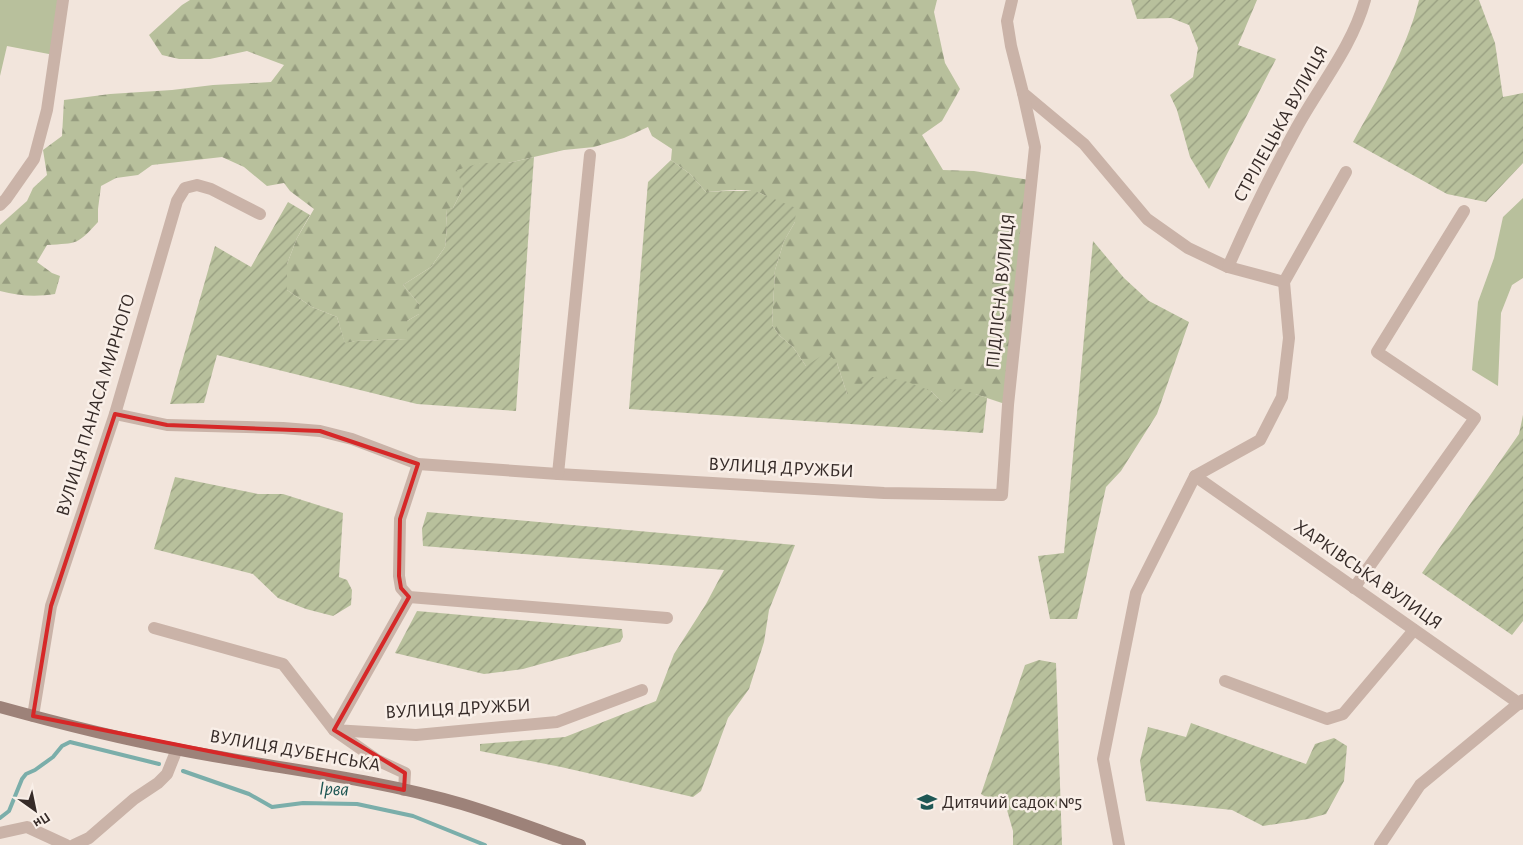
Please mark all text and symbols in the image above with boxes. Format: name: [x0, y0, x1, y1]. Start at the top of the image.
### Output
street label: СТРІЛЕЦЬКА ВУЛИЦЯ: [1230, 43, 1332, 205]
street label: ПІДЛІСНА ВУЛИЦЯ: [983, 213, 1019, 369]
street label: ВУЛИЦЯ ПАНАСА МИРНОГО: [53, 292, 139, 518]
street label: ВУЛИЦЯ ДРУЖБИ: [708, 455, 854, 481]
street label: ХАРКІВСЬКА ВУЛИЦЯ: [1290, 517, 1446, 633]
street label: ВУЛИЦЯ ДРУЖБИ: [385, 696, 531, 722]
street label: ВУЛИЦЯ ДУБЕНСЬКА: [208, 727, 382, 775]
water label: Ірва: [319, 778, 349, 800]
north arrow: [10, 785, 60, 835]
school or university icon: Дитячий садок №5: [916, 791, 938, 813]
place label: Дитячий садок №5: [942, 793, 1082, 812]
text: Пн: [31, 810, 53, 831]

